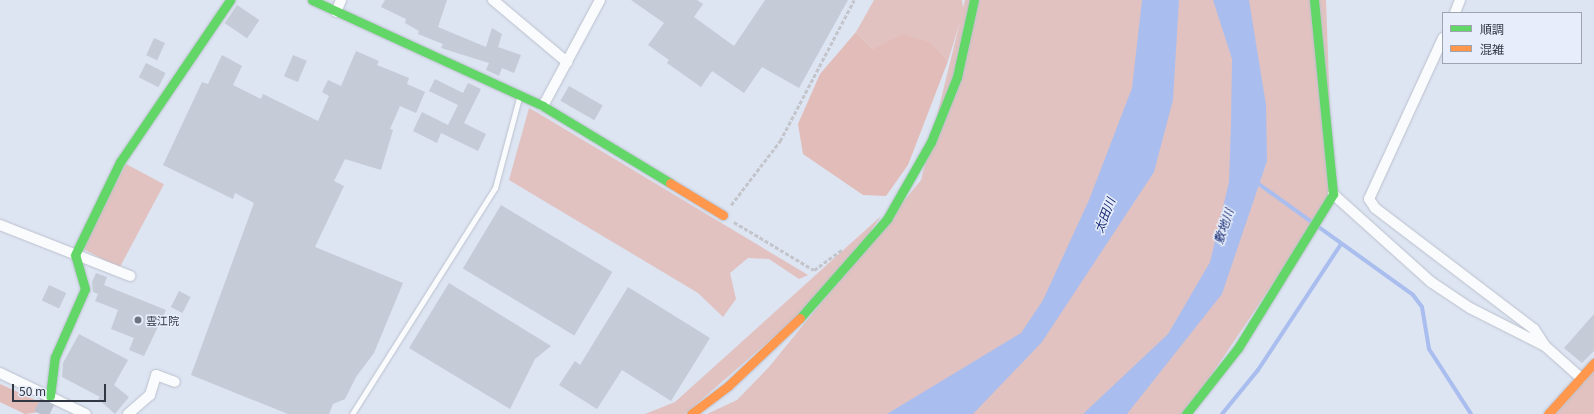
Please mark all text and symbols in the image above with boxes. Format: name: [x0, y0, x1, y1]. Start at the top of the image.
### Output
legend: [1442, 12, 1582, 64]
text: 順調: [1480, 20, 1504, 37]
text: 混雑: [1480, 40, 1504, 57]
water label: 太田川: [1091, 196, 1117, 234]
water label: 敷地川: [1210, 207, 1236, 245]
place label: 雲江院: [146, 313, 179, 327]
marker: 雲江院: [133, 315, 143, 325]
scale bar: [14, 376, 108, 402]
text: 50 m: [19, 382, 46, 399]

